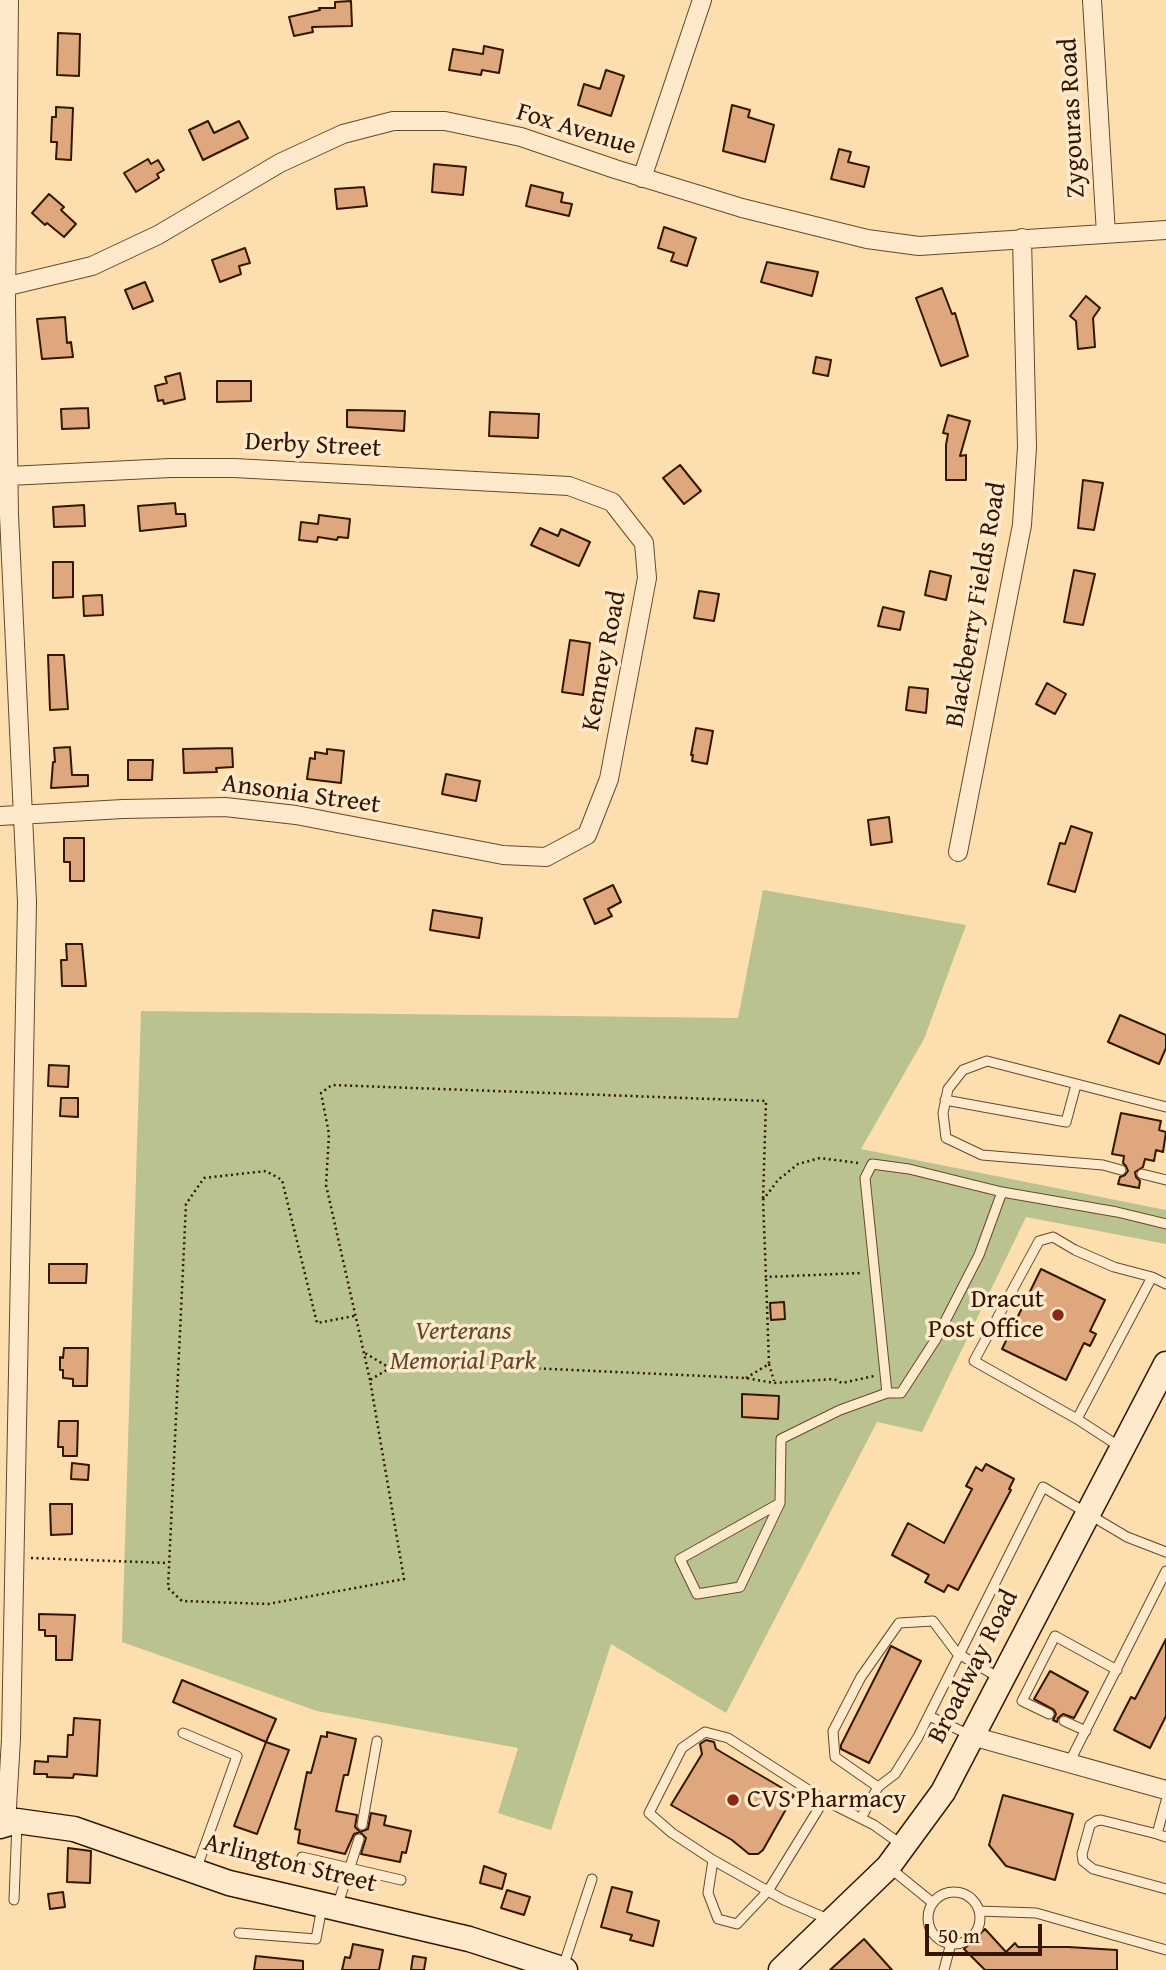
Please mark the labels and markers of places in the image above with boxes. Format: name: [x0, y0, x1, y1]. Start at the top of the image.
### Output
place label: Dracut Post Office: [928, 1284, 1044, 1346]
marker: Dracut Post Office: [1050, 1307, 1066, 1323]
place label: CVS Pharmacy: [747, 1784, 906, 1816]
marker: CVS Pharmacy: [725, 1792, 741, 1808]

